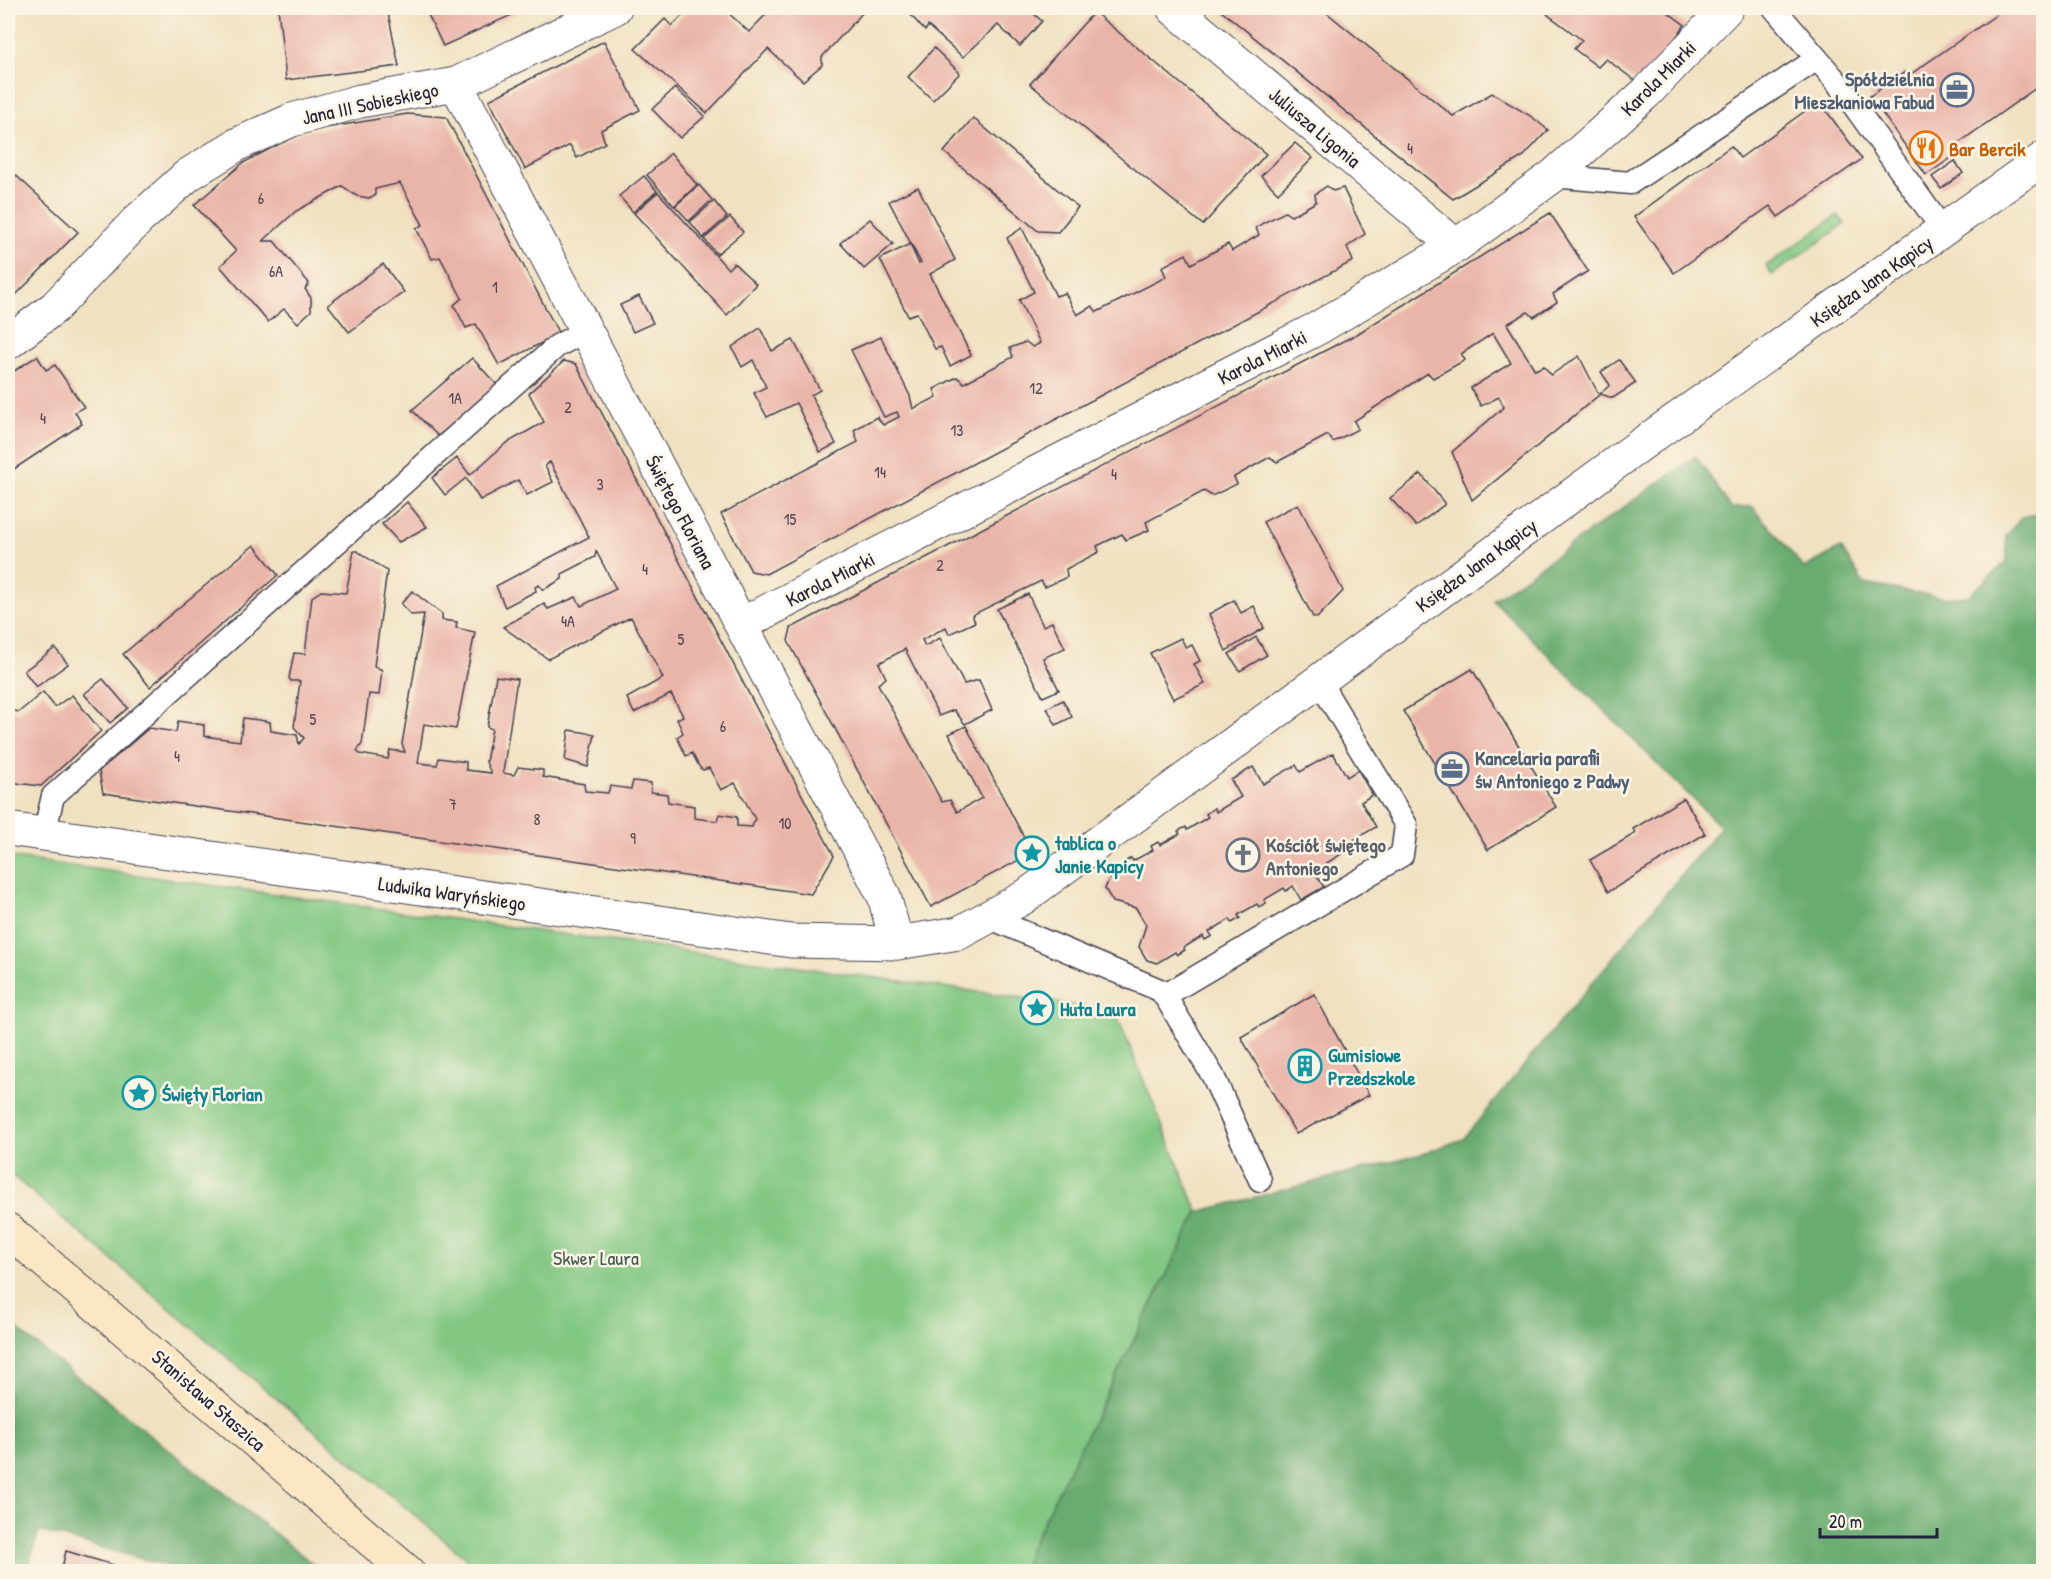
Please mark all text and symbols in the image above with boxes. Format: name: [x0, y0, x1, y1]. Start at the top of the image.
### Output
street label: Karola Miarki: [1614, 34, 1702, 122]
place label: Spółdzielnia Mieszkaniowa Fabud: [1795, 65, 1934, 115]
office icon: Spółdzielnia Mieszkaniowa Fabud: [1939, 72, 1975, 108]
street label: Jana III Sobieskiego: [299, 75, 441, 131]
street label: Juliusza Ligonia: [1263, 81, 1367, 173]
restaurant icon: Bar Bercik: [1908, 130, 1944, 166]
place label: Bar Bercik: [1949, 135, 2026, 162]
house number: 4: [1407, 137, 1413, 159]
house number: 6: [258, 187, 264, 209]
street label: Księdza Jana Kapicy: [1804, 229, 1938, 333]
house number: 6A: [269, 260, 283, 282]
house number: 1: [492, 276, 498, 298]
street label: Karola Miarki: [1213, 323, 1311, 391]
house number: 12: [1029, 377, 1043, 399]
house number: 1A: [448, 387, 462, 409]
house number: 2: [564, 396, 572, 418]
house number: 4: [40, 407, 46, 429]
house number: 13: [951, 419, 963, 441]
street label: Świętego Floriana: [640, 450, 722, 574]
house number: 14: [874, 461, 886, 483]
house number: 4: [1111, 463, 1117, 485]
house number: 3: [596, 473, 604, 495]
house number: 15: [784, 508, 797, 530]
street label: Księdza Jana Kapicy: [1410, 512, 1542, 618]
street label: Karola Miarki: [781, 545, 879, 613]
house number: 2: [936, 554, 944, 576]
house number: 4: [642, 558, 648, 580]
house number: 4A: [561, 610, 575, 632]
house number: 5: [678, 628, 685, 650]
house number: 5: [310, 708, 317, 730]
house number: 6: [720, 715, 726, 737]
place label: Kancelaria parafii św Antoniego z Padwy: [1475, 744, 1630, 795]
house number: 4: [174, 745, 180, 767]
office icon: Kancelaria parafii św Antoniego z Padwy: [1434, 751, 1470, 787]
house number: 7: [449, 793, 457, 815]
house number: 8: [534, 808, 541, 830]
house number: 10: [779, 812, 791, 834]
house number: 9: [630, 827, 636, 849]
place label: tablica o Janie Kapicy: [1054, 829, 1144, 880]
place label: Kościół świętego Antoniego: [1266, 831, 1386, 882]
place icon: tablica o Janie Kapicy: [1014, 835, 1050, 871]
church icon: Kościół świętego Antoniego: [1225, 837, 1261, 873]
street label: Ludwika Waryńskiego: [377, 869, 527, 917]
place icon: Huta Laura: [1019, 990, 1055, 1026]
place label: Huta Laura: [1060, 995, 1136, 1022]
place label: Gumisiowe Przedszkole: [1328, 1041, 1416, 1091]
building icon: Gumisiowe Przedszkole: [1287, 1048, 1323, 1084]
place icon: Święty Florian: [121, 1075, 157, 1111]
place label: Święty Florian: [162, 1080, 263, 1108]
park label: Skwer Laura: [553, 1244, 639, 1271]
street label: Stanisława Staszica: [146, 1343, 272, 1457]
scale bar: [1820, 1501, 1937, 1539]
text: 20 m: [1829, 1509, 1862, 1534]

